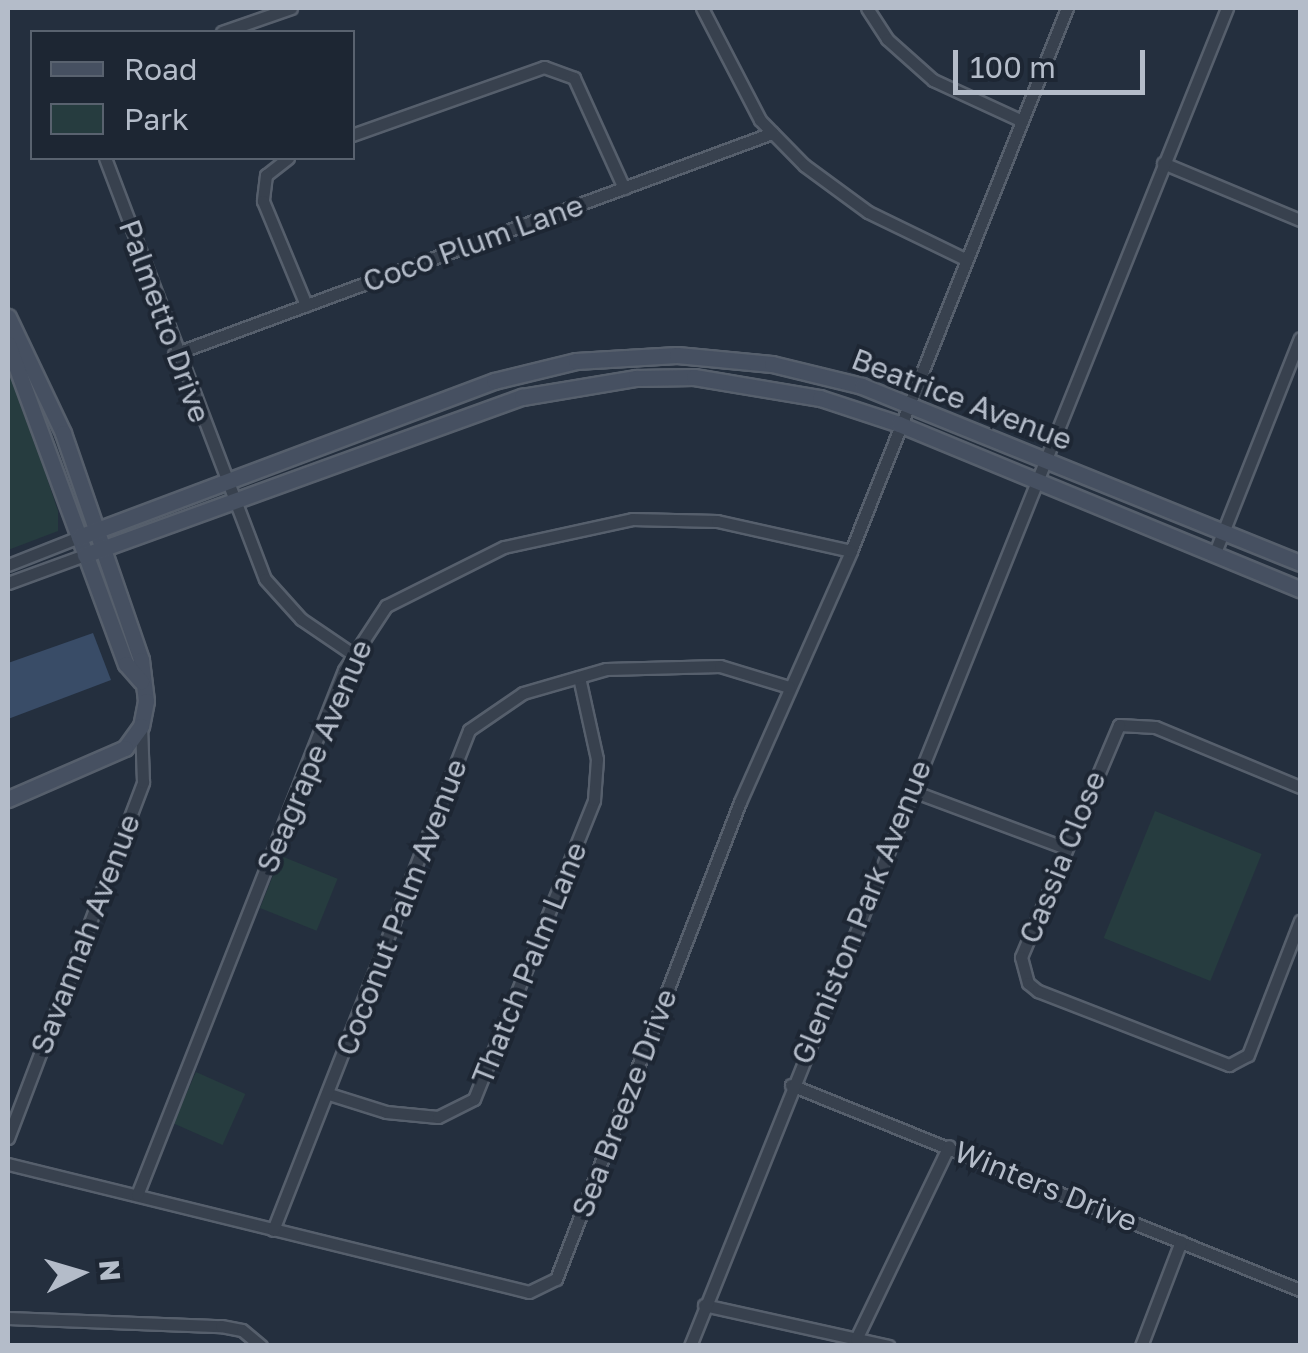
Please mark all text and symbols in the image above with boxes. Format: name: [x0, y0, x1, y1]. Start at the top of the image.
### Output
legend: [30, 30, 355, 160]
scale bar: [958, 30, 1150, 92]
text: 100 m: [970, 49, 1056, 85]
text: Road: [124, 51, 198, 87]
text: Park: [124, 101, 189, 137]
street label: Coco Plum Lane: [358, 186, 588, 300]
street label: Palmetto Drive: [112, 215, 218, 427]
street label: Beatrice Avenue: [847, 340, 1077, 458]
street label: Seagrape Avenue: [249, 634, 379, 878]
street label: Coconut Palm Avenue: [328, 754, 474, 1060]
street label: Gleniston Park Avenue: [784, 755, 938, 1069]
street label: Cassia Close: [1011, 766, 1113, 948]
street label: Savannah Avenue: [23, 809, 147, 1059]
street label: Thatch Palm Lane: [464, 837, 594, 1089]
street label: Sea Breeze Drive: [564, 984, 684, 1222]
street label: Winters Drive: [949, 1133, 1143, 1239]
north arrow: [30, 1223, 130, 1323]
text: N: [93, 1258, 128, 1282]

